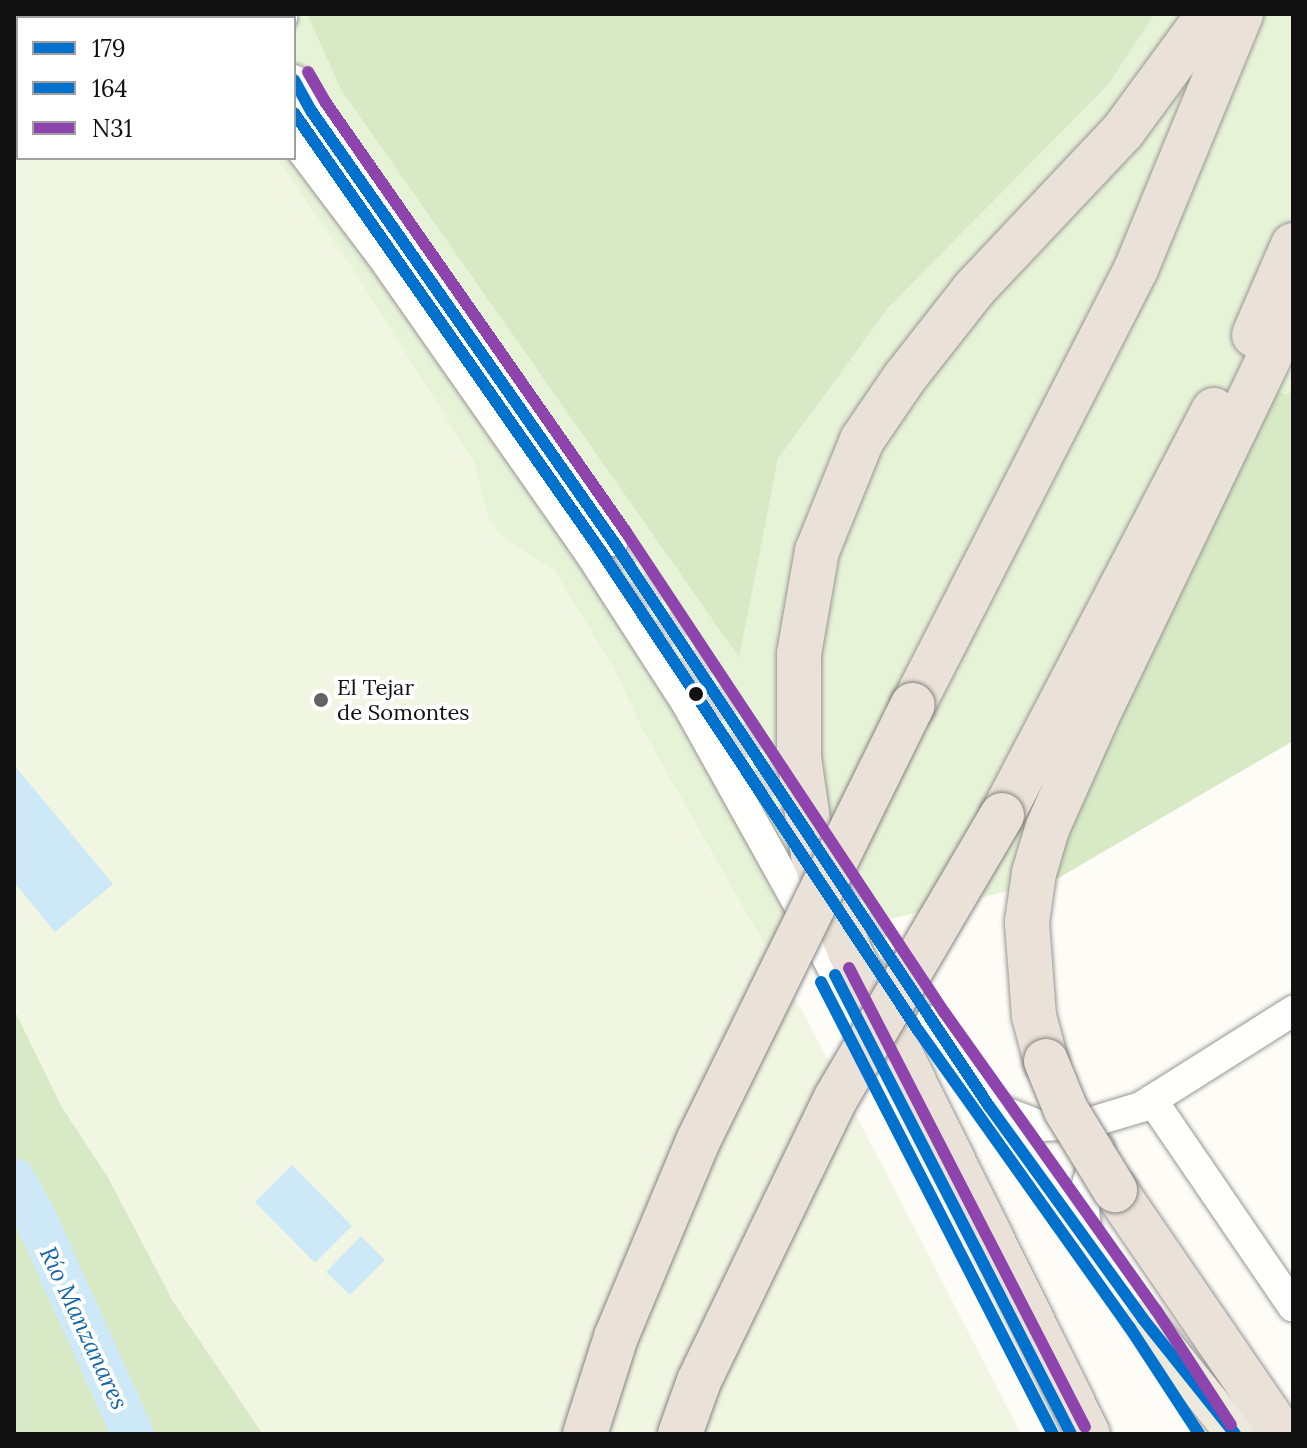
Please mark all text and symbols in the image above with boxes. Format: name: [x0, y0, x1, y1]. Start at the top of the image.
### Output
legend: [16, 16, 296, 160]
text: 179: [92, 33, 126, 64]
text: 164: [92, 73, 128, 104]
text: N31: [92, 113, 132, 144]
place label: El Tejar de Somontes: [337, 674, 470, 726]
unlabelled marker: [688, 686, 704, 702]
marker: El Tejar de Somontes: [312, 691, 330, 709]
water label: Río Manzanares: [34, 1242, 134, 1414]

